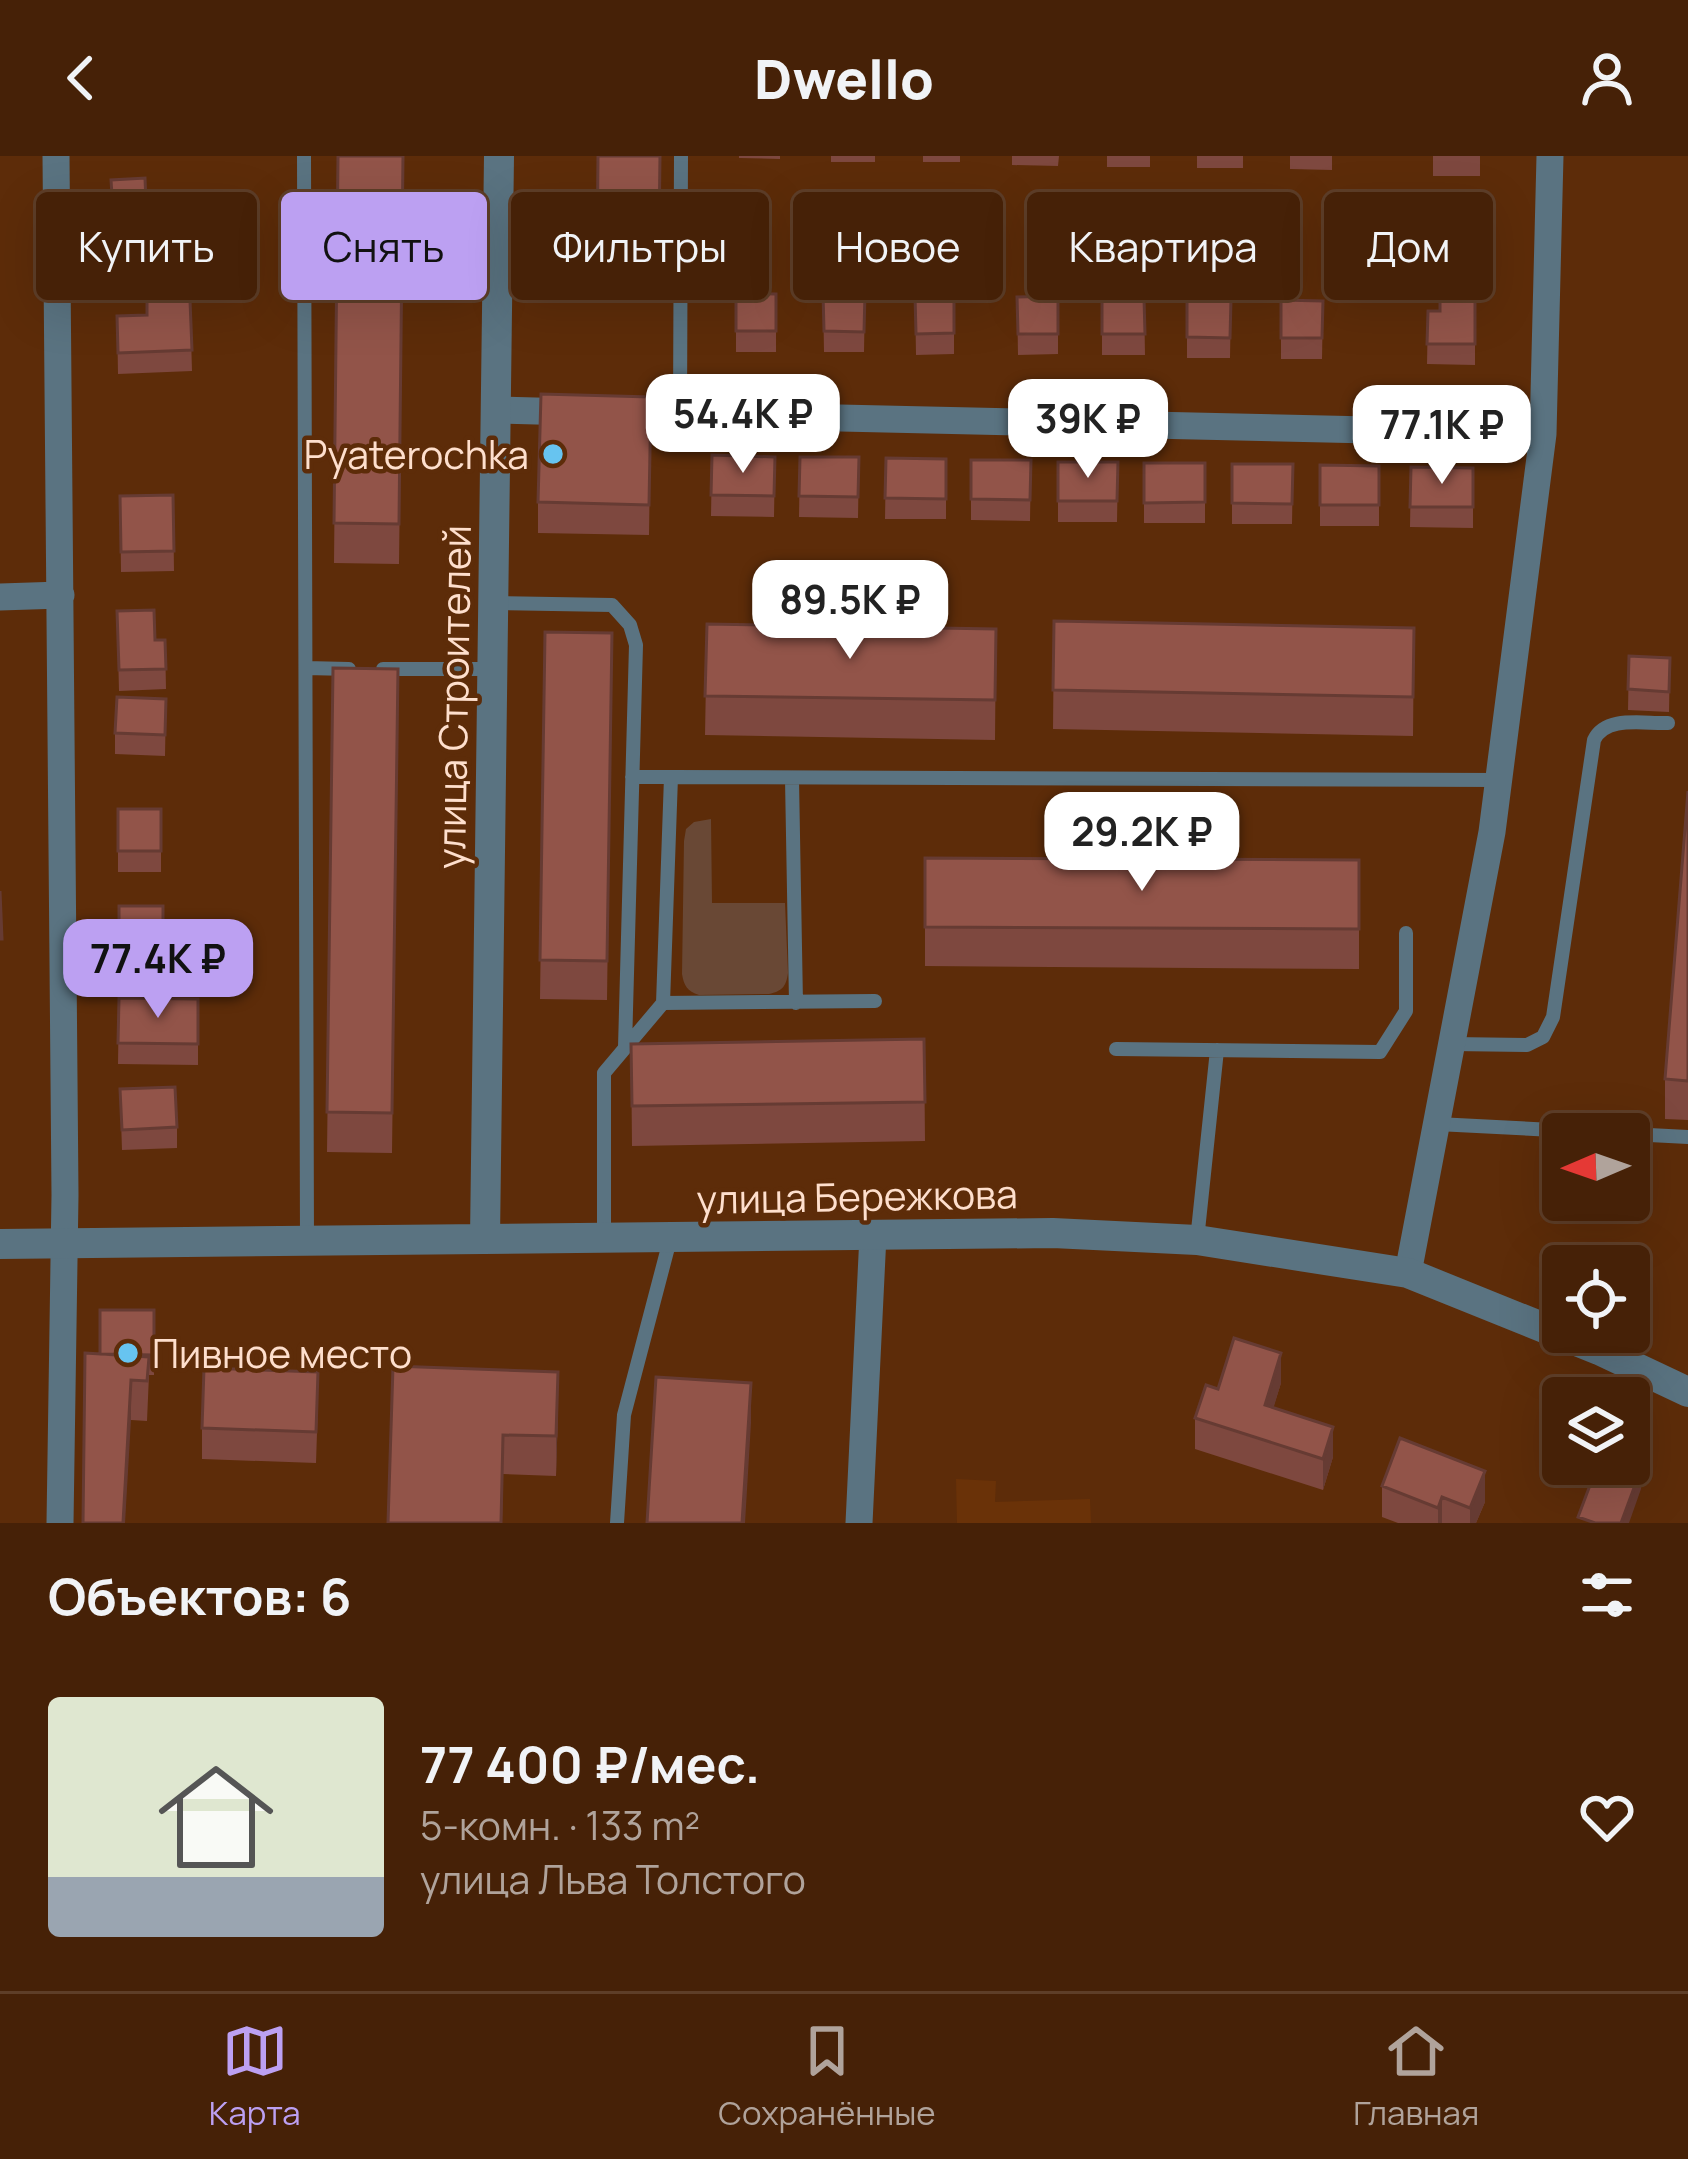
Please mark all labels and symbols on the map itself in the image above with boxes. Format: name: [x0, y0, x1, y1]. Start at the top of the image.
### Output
pin: 54.4K ₽: [632, 374, 854, 476]
pin: 39K ₽: [1004, 379, 1172, 481]
pin: 77.1K ₽: [1331, 385, 1553, 487]
place label: Pyaterochka: [304, 427, 529, 481]
marker: Pyaterochka: [540, 441, 566, 467]
street label: улица Строителей: [423, 525, 483, 869]
pin: 89.5K ₽: [739, 560, 961, 662]
pin: 29.2K ₽: [1031, 792, 1253, 894]
pin: 77.4K ₽: [47, 919, 269, 1021]
north arrow: [1542, 1113, 1650, 1221]
street label: улица Бережкова: [696, 1166, 1018, 1226]
place label: Пивное место: [152, 1326, 412, 1380]
marker: Пивное место: [115, 1340, 141, 1366]

